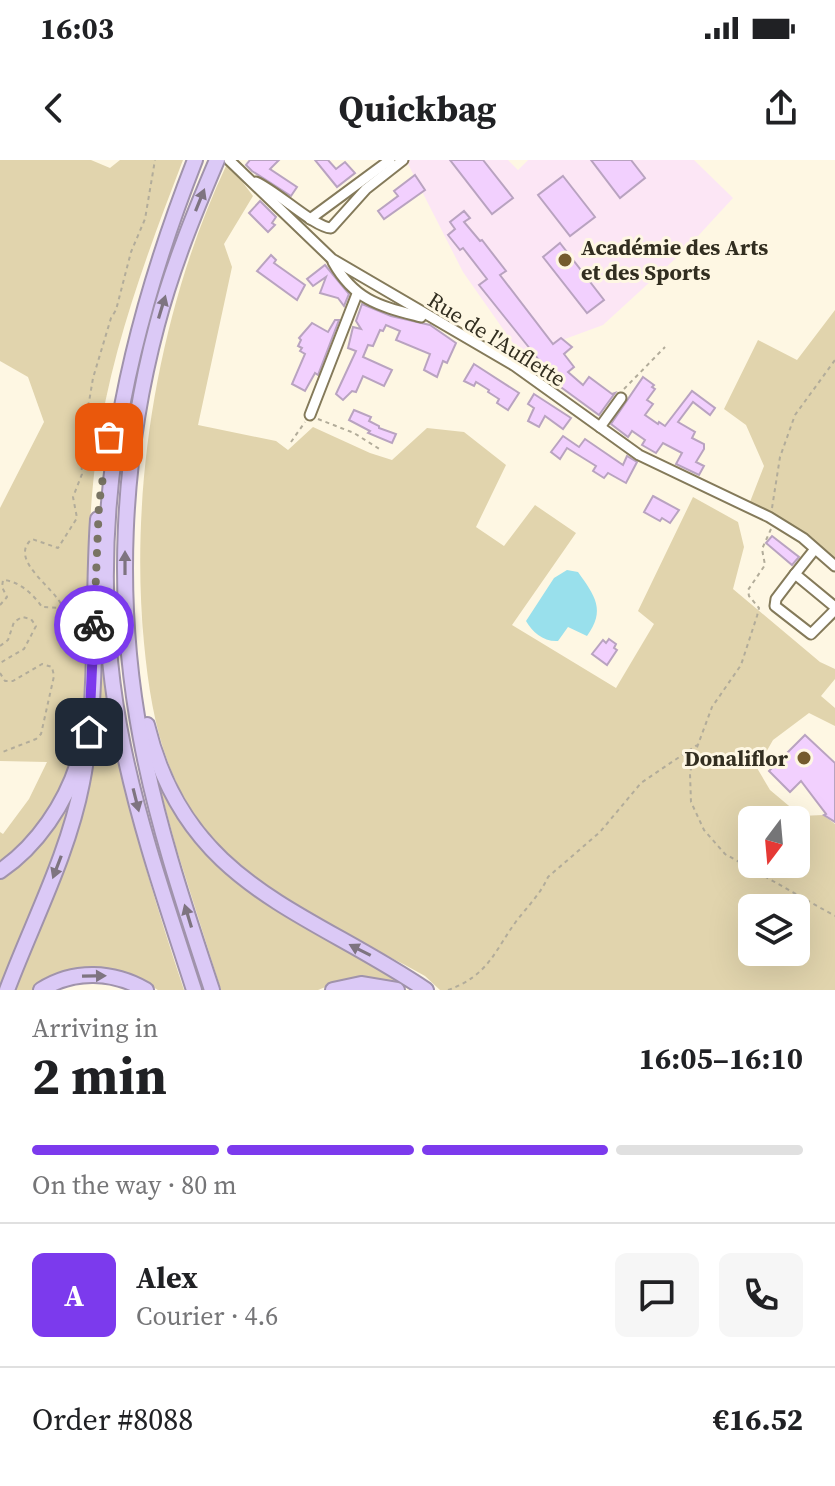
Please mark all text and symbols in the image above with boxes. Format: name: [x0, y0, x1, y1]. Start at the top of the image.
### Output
text: 16:03: [40, 8, 114, 49]
text: Quickbag: [339, 84, 496, 133]
icon: back: [32, 86, 76, 130]
icon: share: [759, 86, 803, 130]
one-way arrow: [194, 188, 207, 212]
place label: Académie des Arts et des Sports: [581, 232, 768, 287]
marker: Académie des Arts et des Sports: [556, 251, 574, 269]
street label: Rue de l'Auflette: [422, 285, 572, 393]
one-way arrow: [156, 294, 169, 318]
pin: [75, 403, 143, 471]
icon: bag: [87, 415, 131, 459]
one-way arrow: [119, 550, 131, 575]
courier: [54, 585, 134, 665]
icon: bike: [72, 603, 116, 647]
pin: [55, 698, 123, 766]
icon: home: [67, 710, 111, 754]
place label: Donaliflor: [684, 743, 789, 773]
marker: Donaliflor: [795, 749, 813, 767]
one-way arrow: [130, 788, 142, 813]
north arrow: [738, 806, 810, 878]
map controls: [738, 806, 810, 966]
one-way arrow: [50, 855, 63, 879]
button: layers: [738, 894, 810, 966]
one-way arrow: [181, 903, 194, 927]
one-way arrow: [348, 943, 371, 956]
one-way arrow: [82, 969, 107, 982]
text: Arriving in: [32, 1010, 158, 1046]
text: 16:05–16:10: [639, 1038, 803, 1079]
text: 2 min: [32, 1040, 167, 1111]
text: On the way · 80 m: [32, 1167, 237, 1203]
button: chat: [615, 1253, 699, 1337]
button: phone: [719, 1253, 803, 1337]
text: Alex: [136, 1257, 198, 1298]
text: A: [64, 1275, 84, 1316]
text: Courier · 4.6: [136, 1298, 278, 1334]
text: Order #8088: [32, 1399, 193, 1440]
text: €16.52: [713, 1399, 803, 1440]

